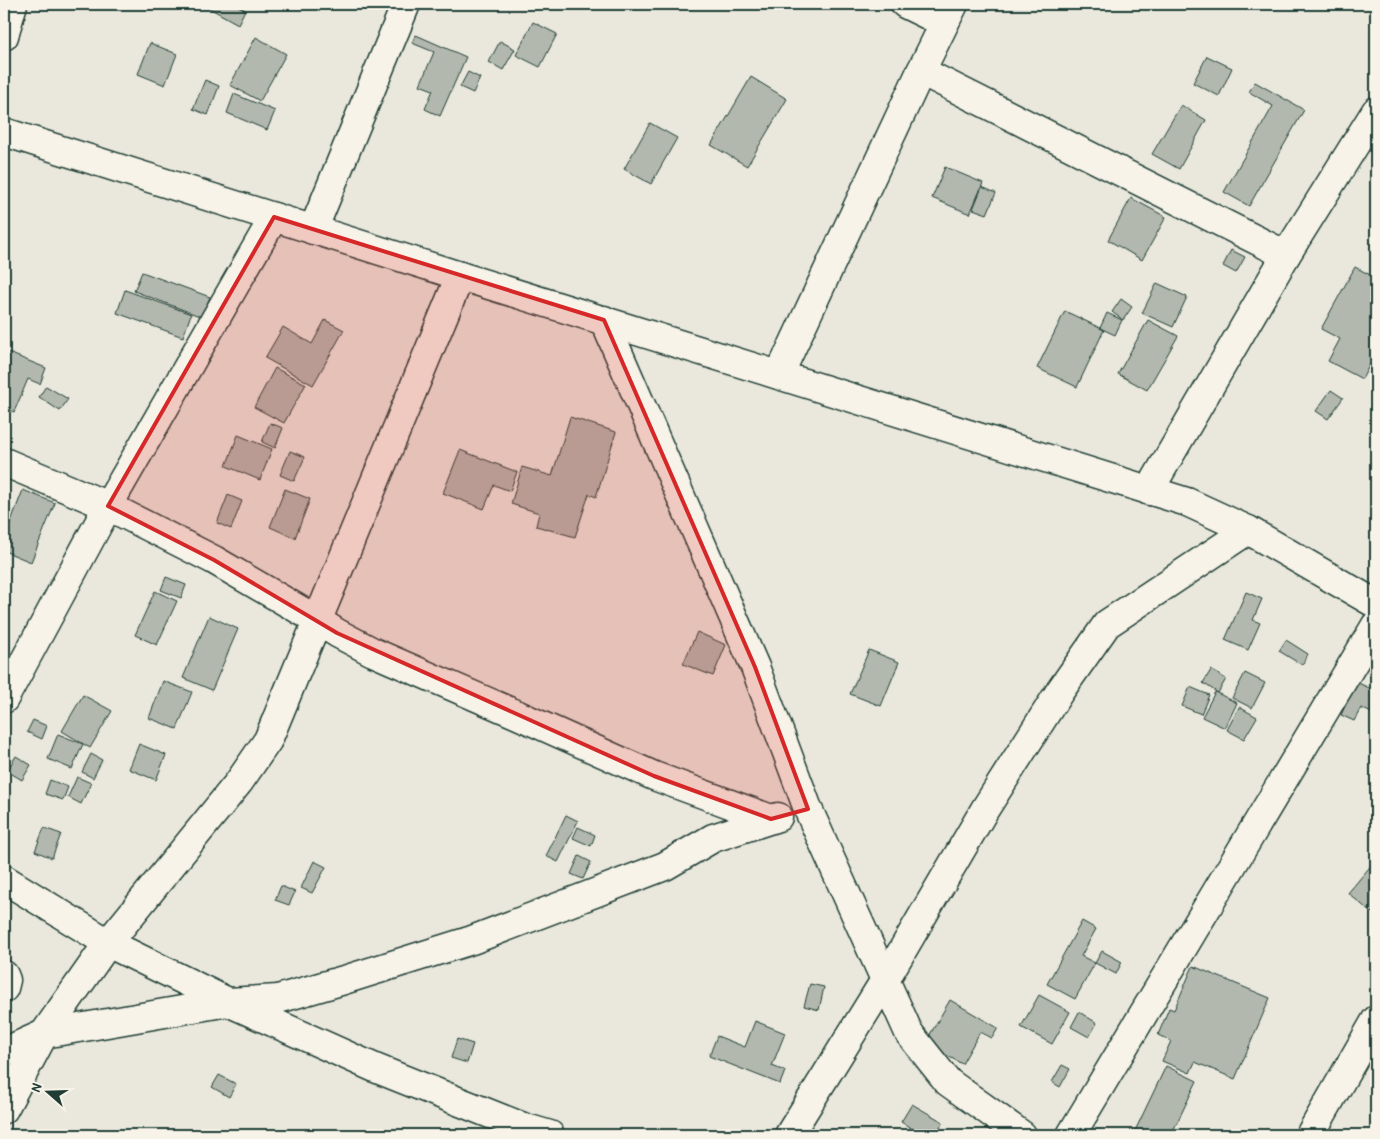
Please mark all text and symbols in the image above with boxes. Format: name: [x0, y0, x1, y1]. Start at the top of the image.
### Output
north arrow: [22, 1066, 72, 1116]
text: N: [25, 1080, 46, 1094]

